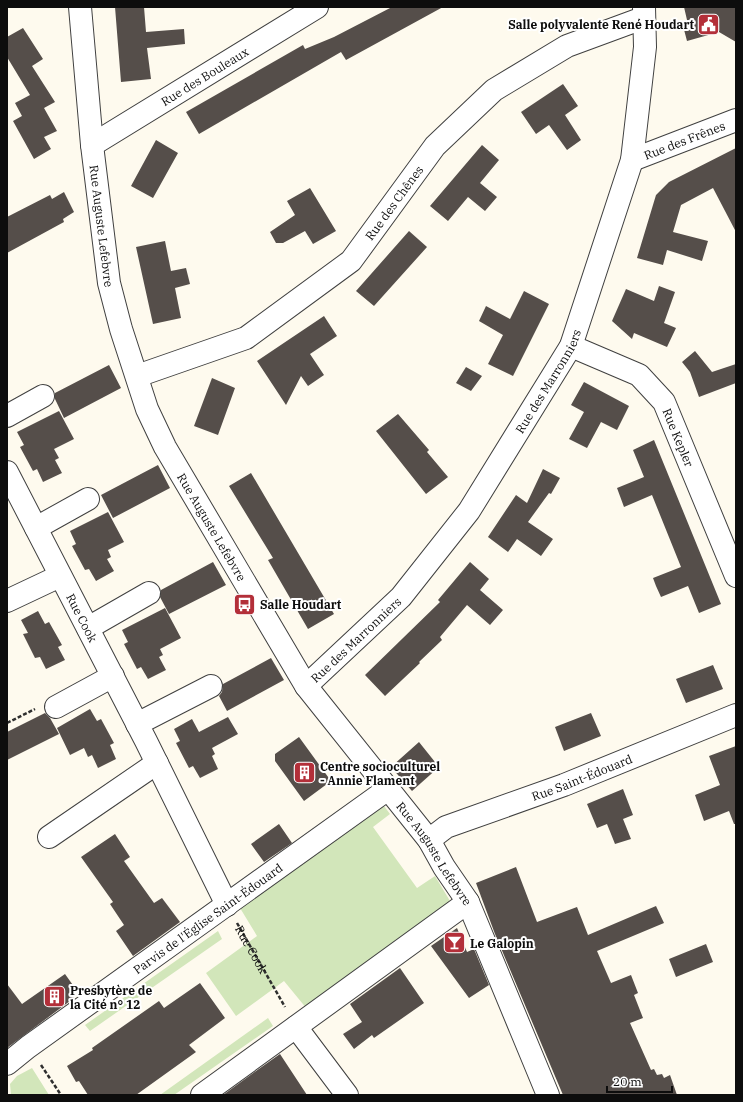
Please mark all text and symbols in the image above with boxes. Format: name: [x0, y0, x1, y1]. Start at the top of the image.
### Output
public building icon: Salle polyvalente René Houdart: [696, 11, 722, 37]
place label: Salle polyvalente René Houdart: [508, 17, 695, 32]
street label: Rue des Bouleaux: [158, 43, 251, 109]
street label: Rue des Frênes: [641, 117, 727, 162]
street label: Rue des Chênes: [361, 162, 426, 243]
street label: Rue Auguste Lefebvre: [87, 164, 117, 289]
street label: Rue des Marronniers: [512, 327, 584, 436]
street label: Rue Kepler: [660, 406, 698, 470]
street label: Rue Auguste Lefebvre: [174, 470, 250, 584]
street label: Rue Cook: [63, 591, 101, 645]
bus stop icon: Salle Houdart: [231, 591, 257, 617]
street label: Rue des Marronniers: [307, 594, 404, 685]
place label: Salle Houdart: [260, 597, 342, 612]
street label: Rue Saint-Édouard: [529, 751, 634, 803]
place label: Centre socioculturel - Annie Flament: [320, 759, 440, 788]
building icon: Centre socioculturel - Annie Flament: [291, 760, 317, 786]
street label: Rue Auguste Lefebvre: [394, 798, 475, 908]
street label: Parvis de l'Église Saint-Édouard: [130, 860, 285, 977]
street label: Rue Cook: [232, 922, 272, 976]
bar icon: Le Galopin: [441, 930, 467, 956]
place label: Le Galopin: [470, 936, 534, 951]
place label: Presbytère de la Cité n° 12: [70, 983, 152, 1012]
building icon: Presbytère de la Cité n° 12: [42, 984, 68, 1010]
scale bar: [607, 1068, 672, 1094]
text: 20 m: [613, 1074, 642, 1089]

